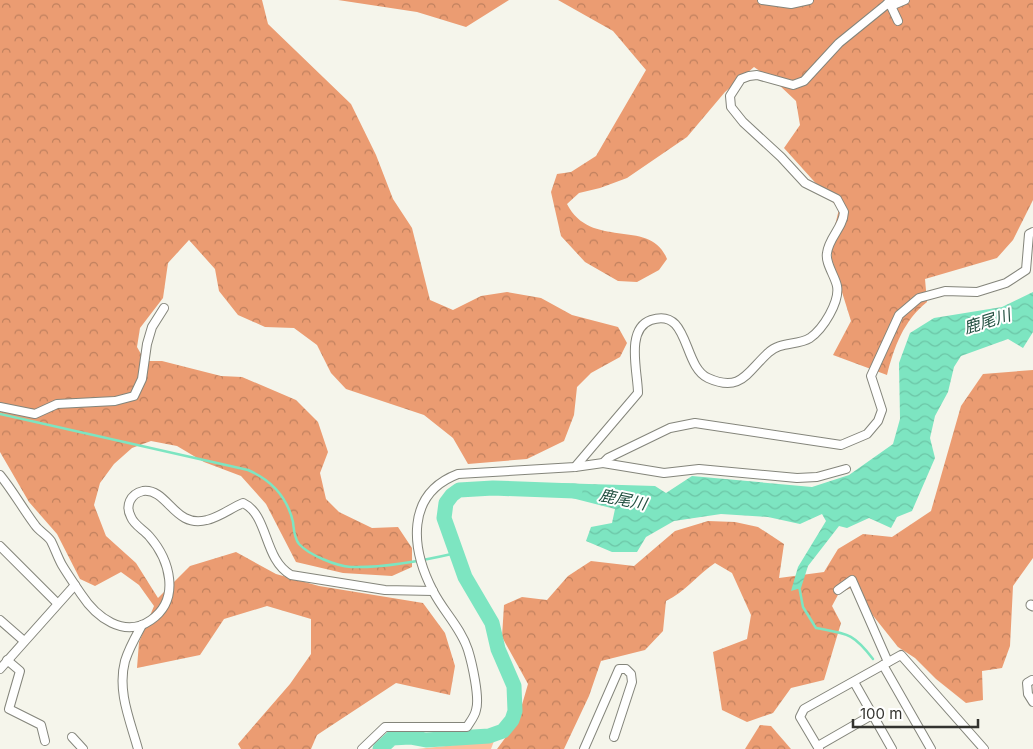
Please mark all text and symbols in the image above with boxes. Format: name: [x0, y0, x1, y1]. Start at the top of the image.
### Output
water label: 鹿尾川: [961, 304, 1015, 338]
water label: 鹿尾川: [597, 484, 651, 514]
scale bar: [853, 696, 978, 728]
text: 100 m: [860, 704, 902, 723]

